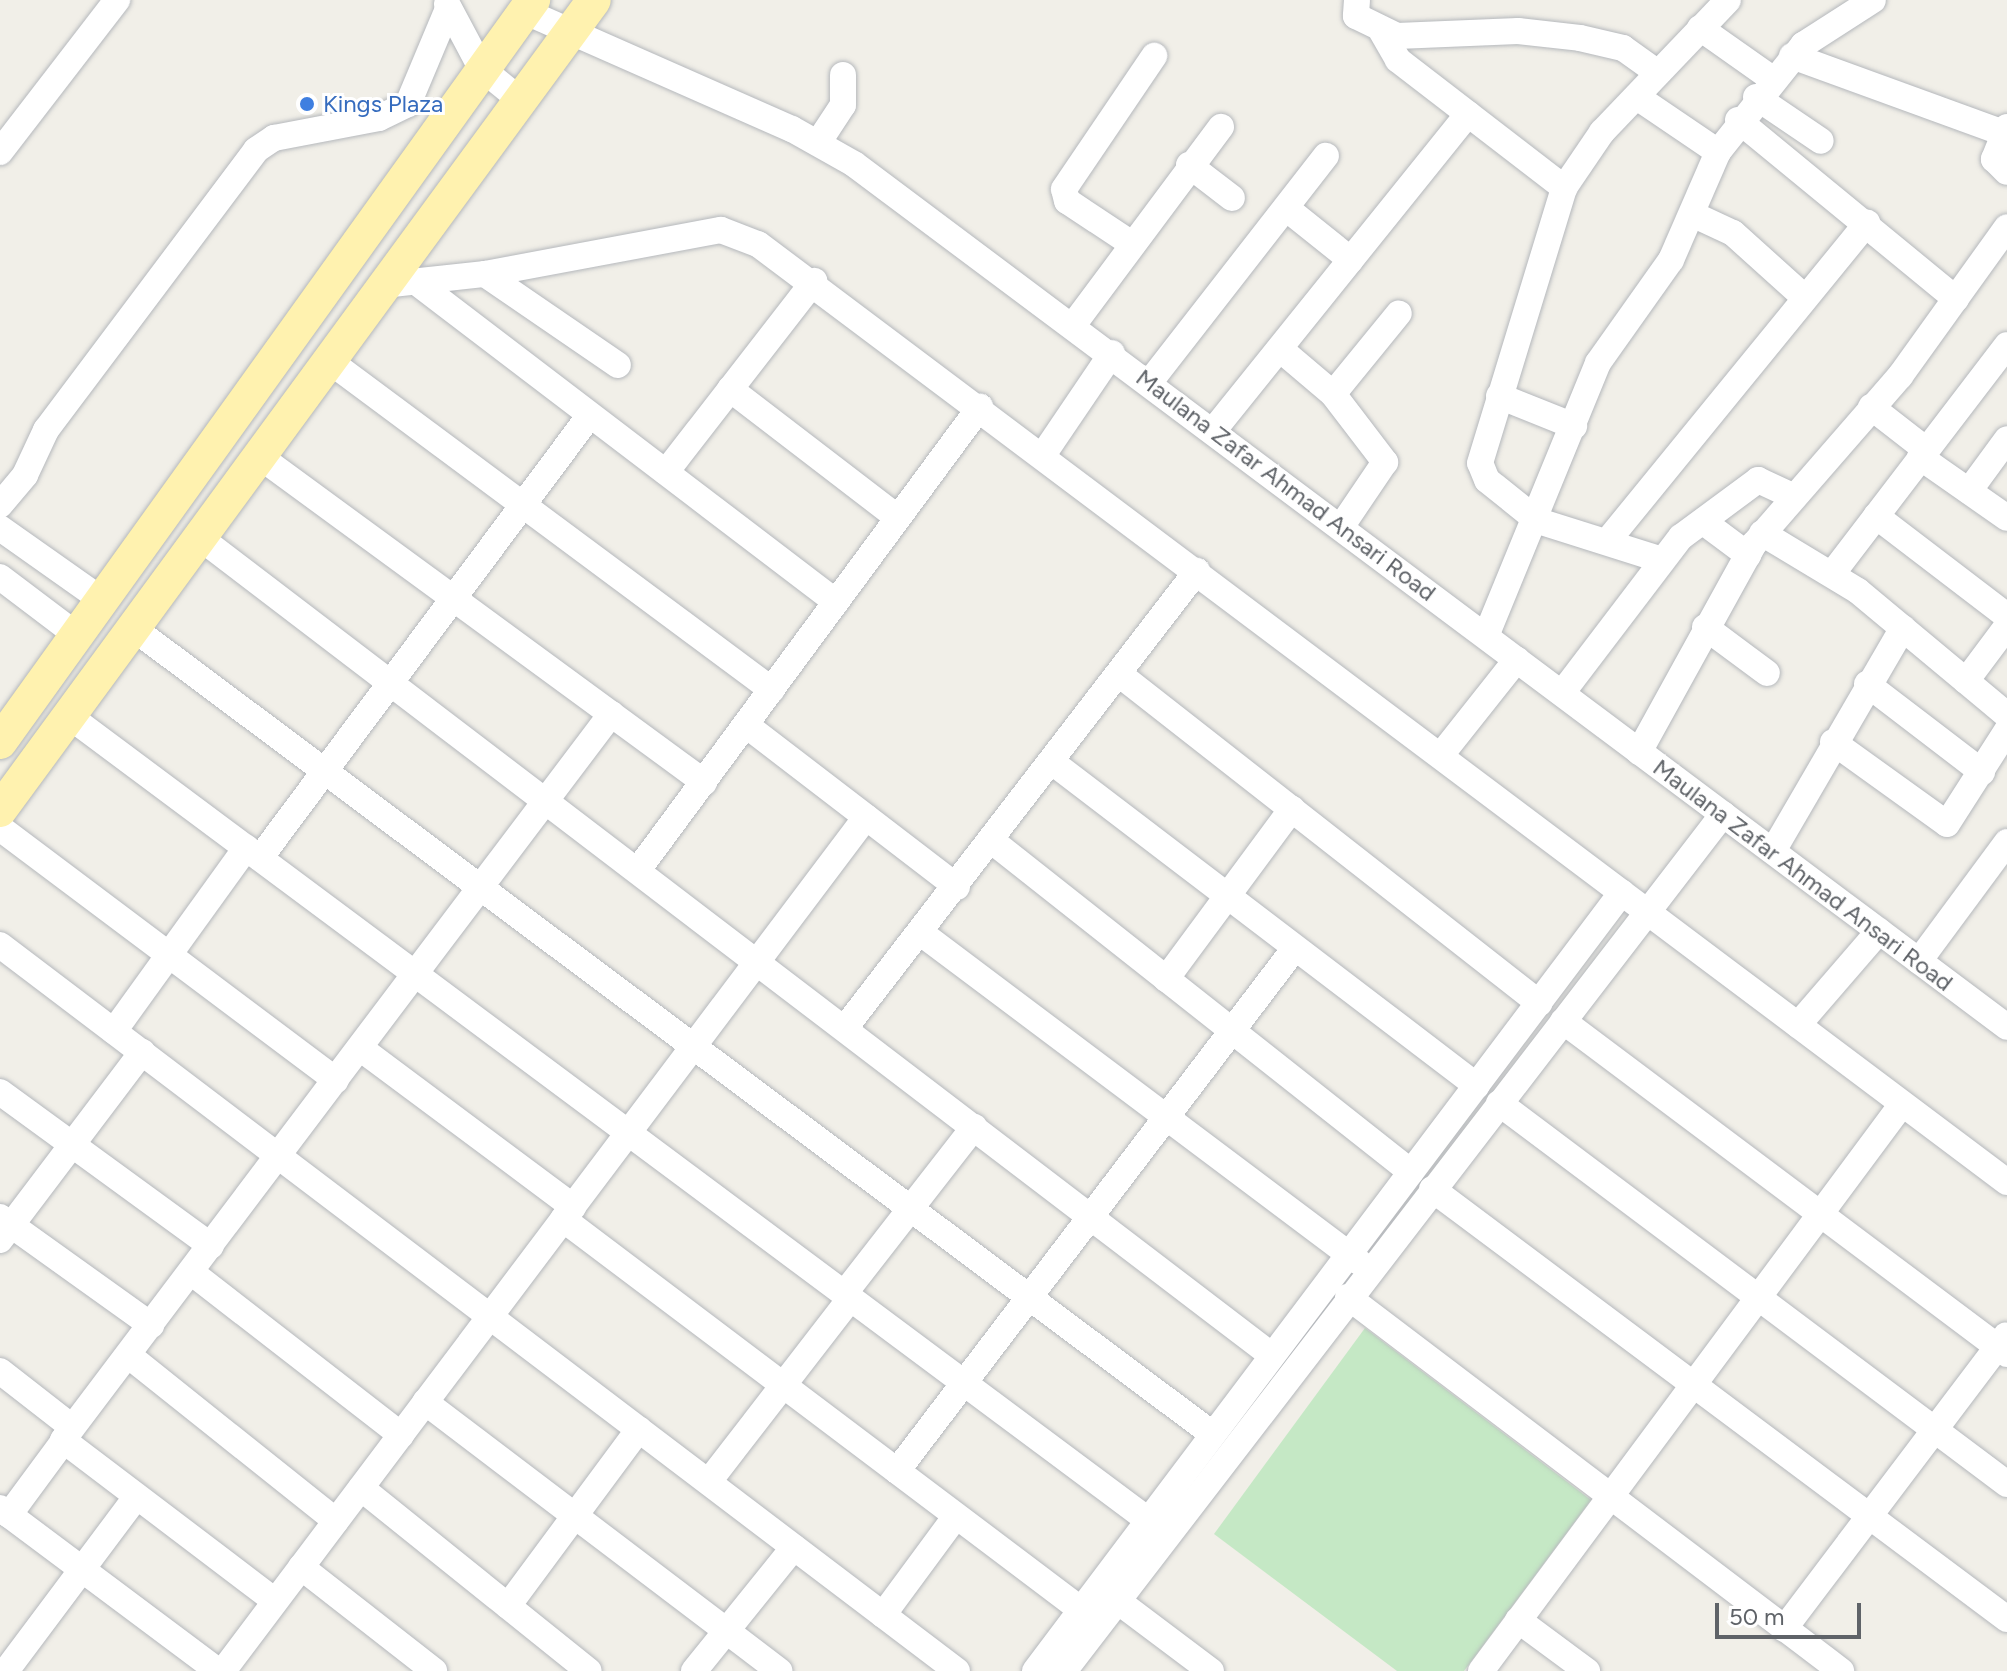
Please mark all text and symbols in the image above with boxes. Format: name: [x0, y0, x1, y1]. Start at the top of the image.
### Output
place label: Kings Plaza: [323, 90, 443, 118]
marker: Kings Plaza: [298, 95, 316, 113]
street label: Maulana Zafar Ahmad Ansari Road: [1130, 363, 1442, 607]
street label: Maulana Zafar Ahmad Ansari Road: [1647, 753, 1959, 997]
scale bar: [1719, 1587, 1865, 1637]
text: 50 m: [1729, 1602, 1785, 1631]

